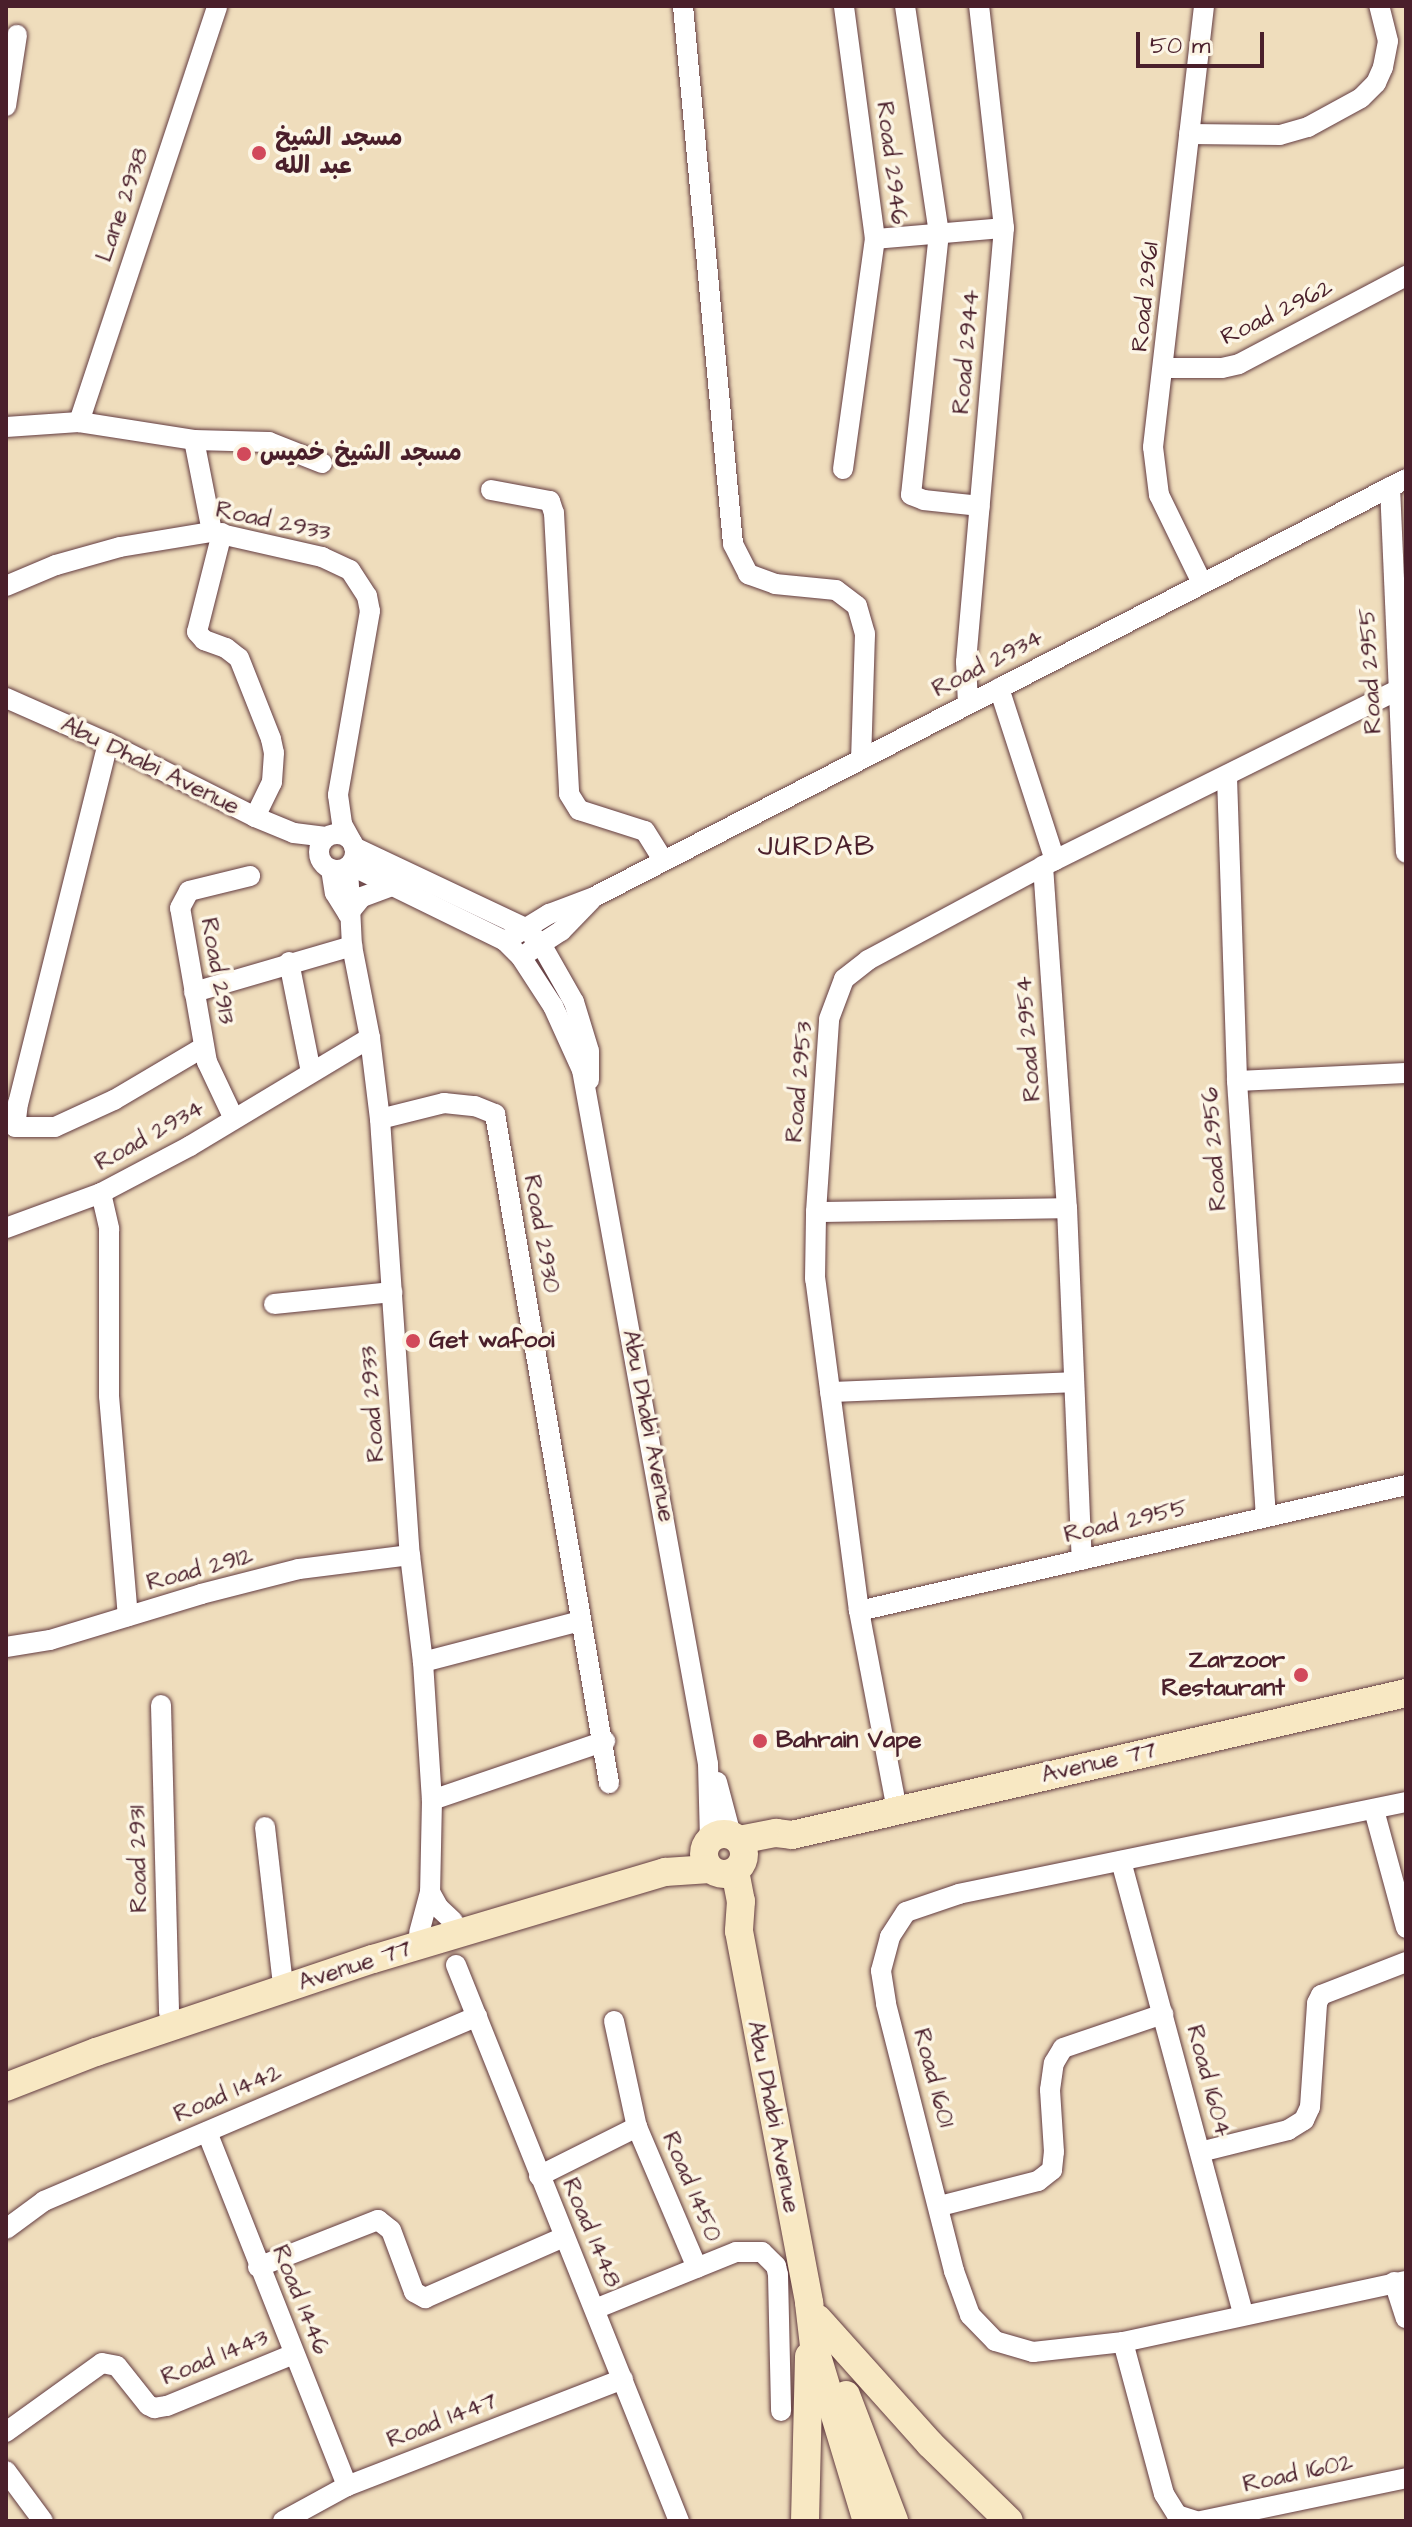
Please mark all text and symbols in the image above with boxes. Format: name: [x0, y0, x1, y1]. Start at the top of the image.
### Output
scale bar: [1140, 16, 1268, 66]
text: 50 m: [1150, 29, 1210, 63]
street label: Road 2946: [869, 100, 913, 226]
place label: مسجد الشيخ عبد الله: [275, 125, 402, 181]
street label: Lane 2938: [90, 144, 156, 266]
marker: مسجد الشيخ عبد الله: [250, 144, 268, 162]
street label: Road 2961: [1126, 241, 1166, 353]
street label: Road 2962: [1216, 274, 1338, 352]
street label: Road 2944: [947, 289, 987, 415]
place label: مسجد الشيخ خميس: [260, 440, 462, 468]
marker: مسجد الشيخ خميس: [235, 445, 253, 463]
street label: Road 2933: [213, 496, 333, 548]
street label: Road 2955: [1353, 607, 1389, 735]
street label: Road 2934: [928, 624, 1048, 704]
street label: Abu Dhabi Avenue: [56, 710, 244, 822]
district label: JURDAB: [758, 830, 876, 864]
street label: Road 2913: [193, 916, 241, 1026]
street label: Road 2954: [1010, 975, 1048, 1103]
street label: Road 2953: [780, 1020, 820, 1144]
street label: Road 2956: [1196, 1086, 1234, 1212]
street label: Road 2934: [90, 1094, 210, 1178]
street label: Road 2930: [516, 1173, 566, 1295]
place label: Get wafooi: [429, 1327, 554, 1355]
street label: Abu Dhabi Avenue: [615, 1328, 681, 1524]
marker: Get wafooi: [404, 1332, 422, 1350]
street label: Road 2933: [355, 1345, 391, 1463]
street label: Road 2955: [1061, 1494, 1191, 1550]
street label: Road 2912: [144, 1542, 256, 1598]
place label: Zarzoor Restaurant: [1162, 1647, 1285, 1703]
marker: Zarzoor Restaurant: [1292, 1666, 1310, 1684]
place label: Bahrain Vape: [776, 1727, 921, 1755]
marker: Bahrain Vape: [751, 1732, 769, 1750]
street label: Avenue 77: [1039, 1736, 1159, 1790]
street label: Road 2931: [124, 1805, 154, 1913]
street label: Avenue 77: [295, 1934, 415, 1998]
street label: Abu Dhabi Avenue: [740, 2019, 806, 2215]
street label: Road 1604: [1179, 2022, 1237, 2140]
street label: Road 1601: [906, 2025, 960, 2131]
street label: Road 1442: [170, 2058, 286, 2130]
street label: Road 1450: [655, 2128, 727, 2246]
street label: Road 1448: [555, 2174, 627, 2292]
street label: Road 1446: [265, 2241, 335, 2359]
street label: Road 1443: [157, 2324, 273, 2392]
street label: Road 1447: [383, 2387, 501, 2455]
street label: Road 1602: [1240, 2448, 1356, 2500]

